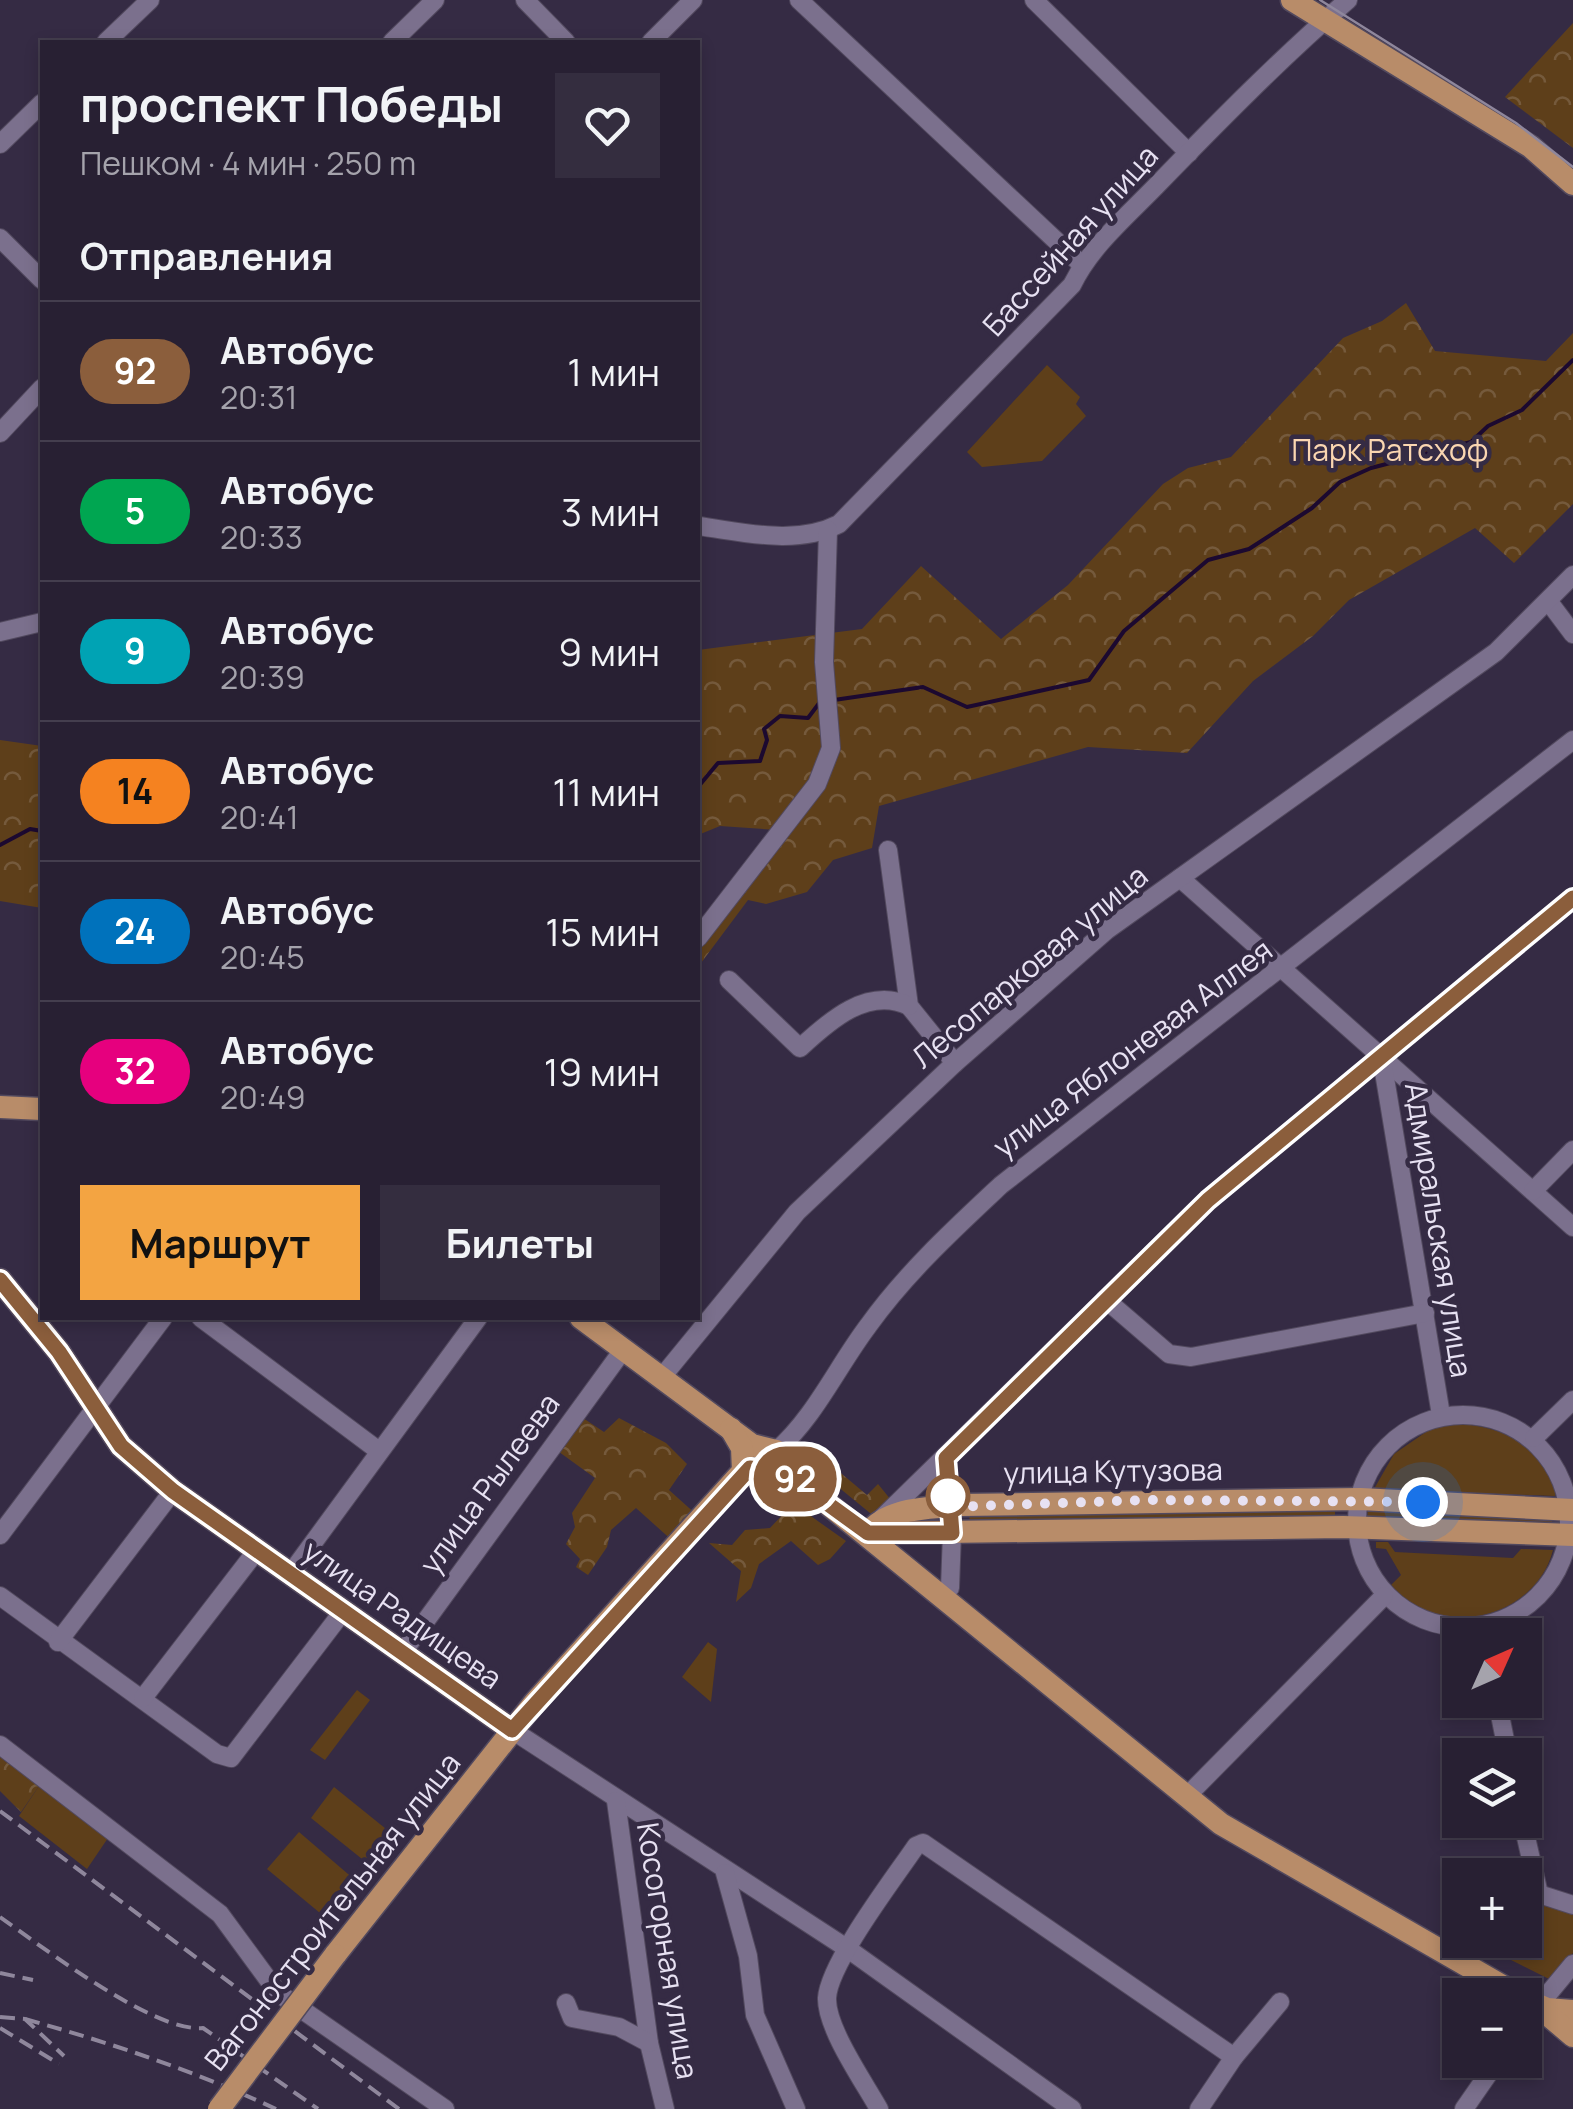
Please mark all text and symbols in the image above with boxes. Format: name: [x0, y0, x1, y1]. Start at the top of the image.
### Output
text: проспект Победы: [80, 71, 503, 136]
button: heart: [555, 73, 660, 178]
street label: Бассейная улица: [973, 136, 1167, 344]
text: Пешком · 4 мин · 250 m: [80, 141, 416, 185]
text: Отправления: [80, 229, 333, 281]
text: Автобус: [220, 323, 374, 375]
text: 1 мин: [567, 345, 660, 397]
text: 92: [114, 347, 156, 395]
text: 20:31: [220, 375, 298, 419]
park label: Парк Ратсхоф: [1292, 429, 1488, 470]
text: Автобус: [220, 463, 374, 515]
text: 3 мин: [561, 485, 660, 537]
text: 5: [125, 487, 145, 535]
text: 20:33: [220, 515, 303, 559]
text: Автобус: [220, 603, 374, 655]
text: 9 мин: [558, 625, 660, 677]
text: 9: [124, 627, 146, 675]
text: 20:39: [220, 655, 305, 699]
text: Автобус: [220, 743, 374, 795]
text: 11 мин: [552, 765, 660, 817]
text: 14: [117, 767, 153, 815]
text: 20:41: [220, 795, 299, 839]
street label: Лесопарковая улица: [902, 855, 1156, 1077]
text: Автобус: [220, 883, 374, 935]
text: 15 мин: [545, 905, 660, 957]
text: 24: [114, 907, 156, 955]
street label: улица Яблоневая Аллея: [984, 929, 1280, 1167]
text: 20:45: [220, 935, 305, 979]
text: Автобус: [220, 1023, 374, 1075]
text: 19 мин: [544, 1045, 660, 1097]
text: 32: [114, 1047, 156, 1095]
text: 20:49: [220, 1075, 306, 1119]
street label: Адмиральская улица: [1396, 1079, 1483, 1380]
button: Маршрут: [80, 1185, 360, 1300]
button: Билеты: [380, 1185, 660, 1300]
street label: улица Рылеева: [409, 1384, 568, 1582]
line badge: 92: [750, 1446, 840, 1512]
street label: улица Кутузова: [1003, 1448, 1223, 1493]
text: 92: [774, 1455, 816, 1503]
unlabelled marker: [927, 1475, 969, 1517]
your location: [1398, 1477, 1448, 1527]
street label: улица Радищева: [295, 1530, 510, 1698]
north arrow: [1442, 1618, 1542, 1718]
map controls: [1442, 1618, 1542, 2078]
button: layers: [1442, 1738, 1542, 1838]
street label: Вагоностроительная улица: [195, 1744, 469, 2079]
street label: Косогорная улица: [628, 1820, 709, 2082]
button: +: [1442, 1858, 1542, 1958]
button: −: [1442, 1978, 1542, 2078]

